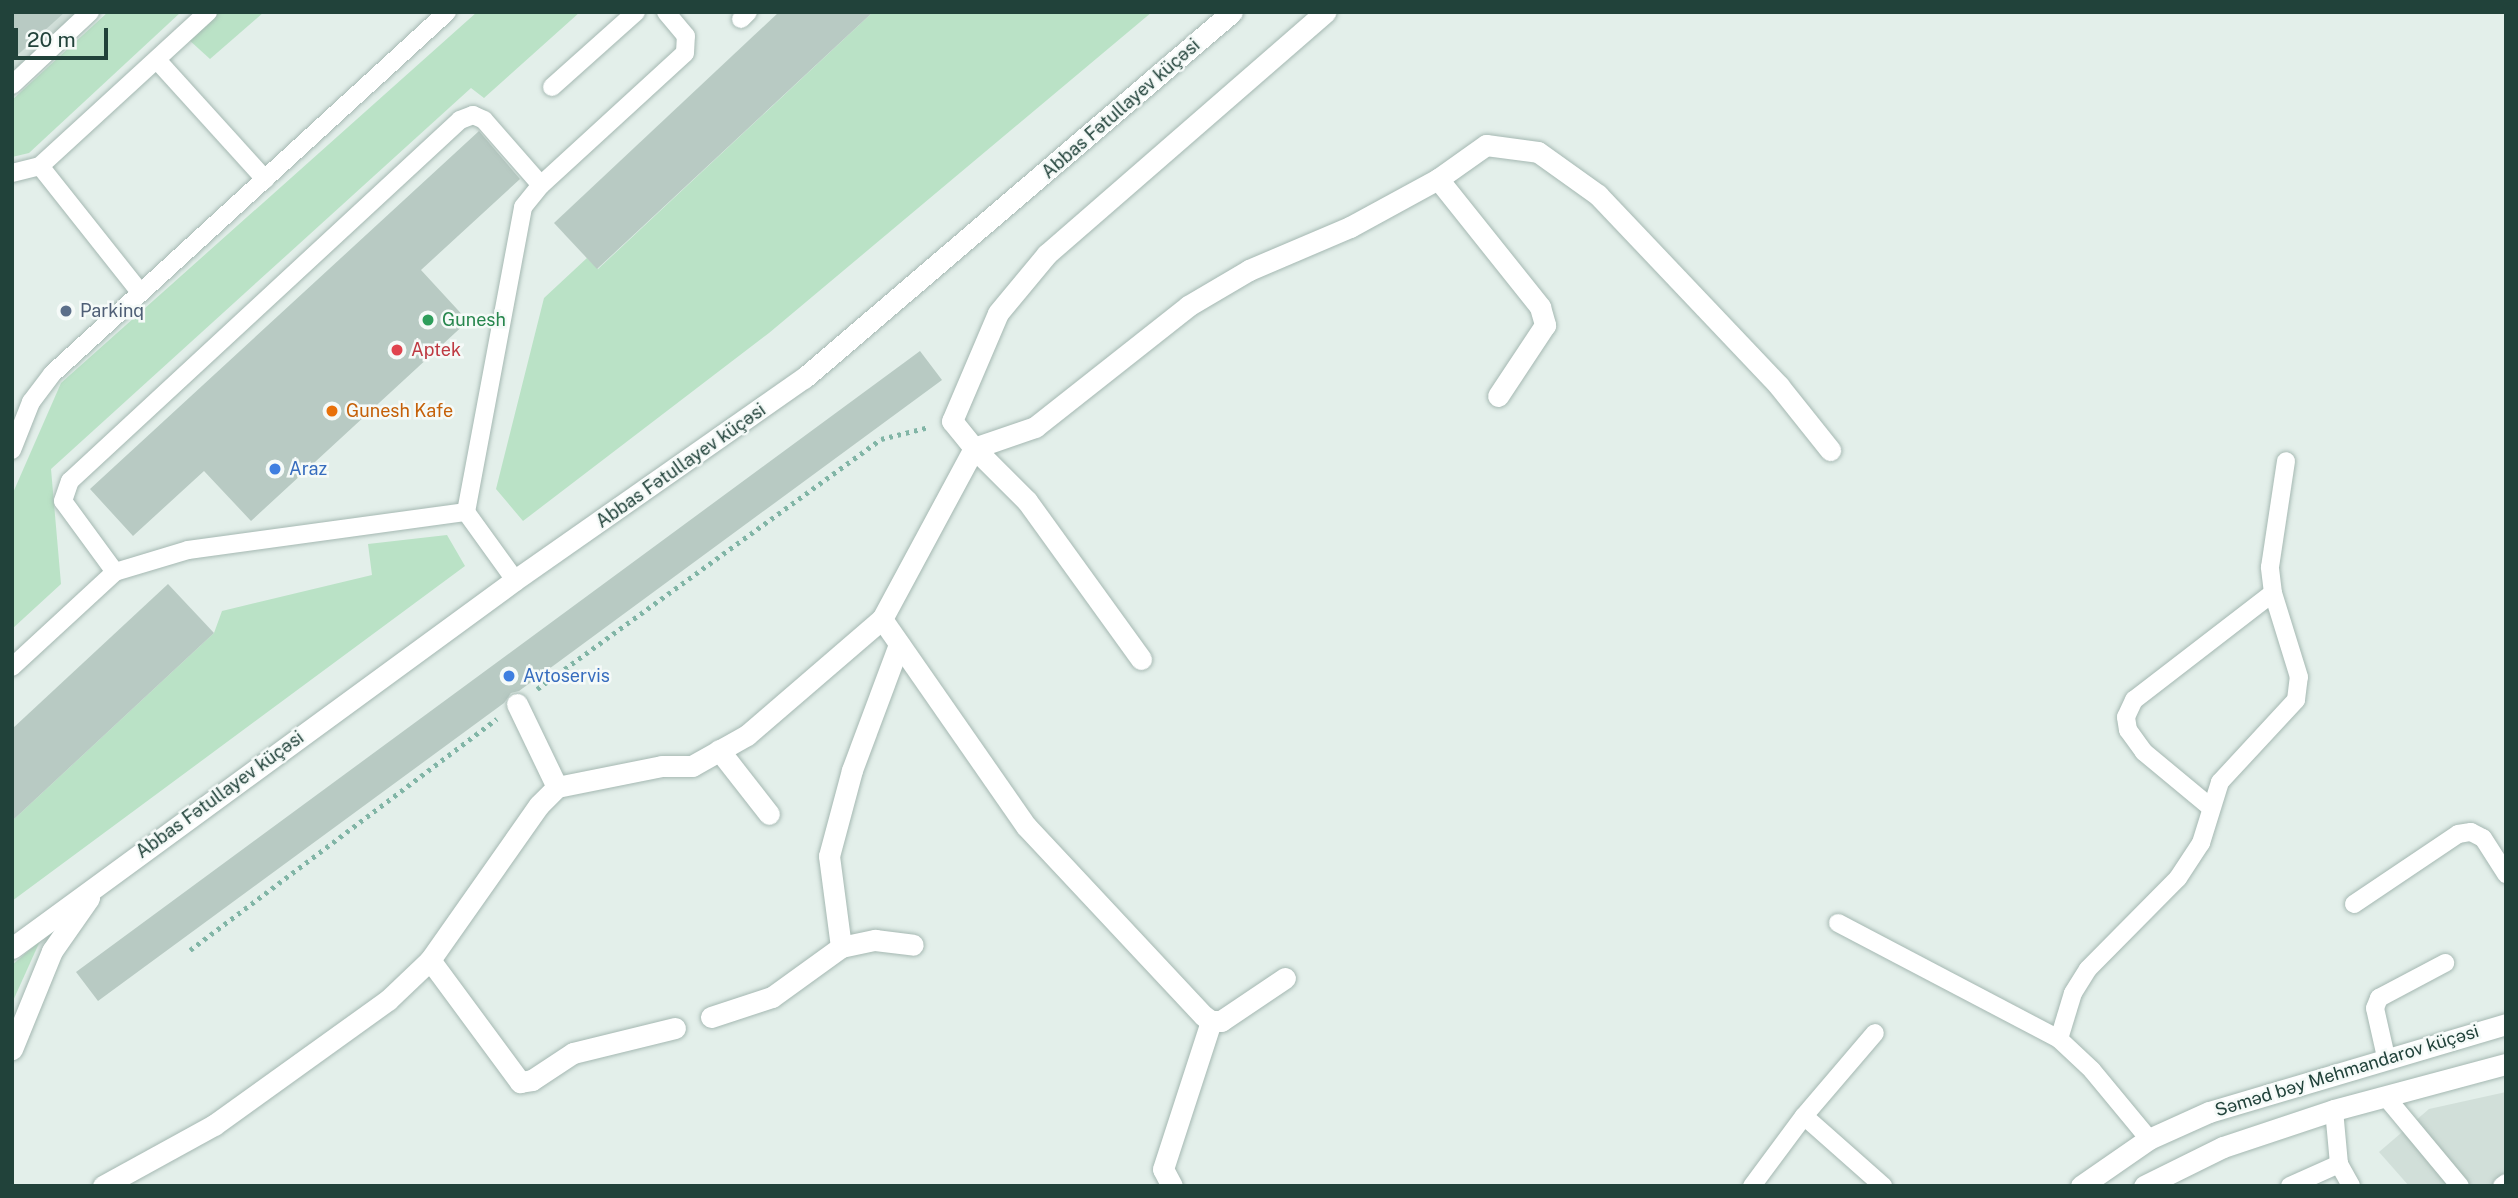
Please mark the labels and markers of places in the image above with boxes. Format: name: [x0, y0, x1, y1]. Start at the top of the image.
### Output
place label: Parkinq: [80, 300, 144, 322]
marker: Parkinq: [58, 303, 74, 319]
place label: Gunesh: [442, 309, 506, 331]
marker: Gunesh: [420, 312, 436, 328]
place label: Aptek: [411, 339, 461, 361]
marker: Aptek: [389, 342, 405, 358]
place label: Gunesh Kafe: [346, 400, 453, 422]
marker: Gunesh Kafe: [324, 403, 340, 419]
place label: Araz: [289, 458, 327, 480]
marker: Araz: [267, 461, 283, 477]
place label: Avtoservis: [523, 665, 610, 687]
marker: Avtoservis: [501, 668, 517, 684]

